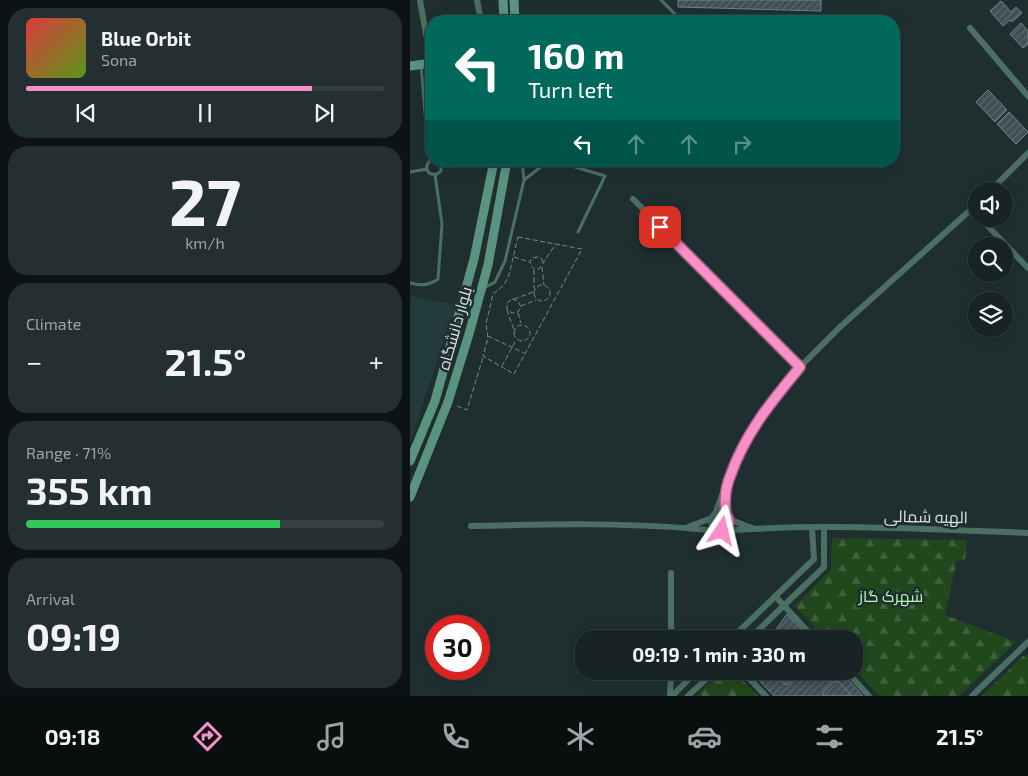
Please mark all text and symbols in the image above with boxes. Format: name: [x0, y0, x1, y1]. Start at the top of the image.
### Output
text: Blue Orbit: [101, 27, 191, 50]
text: 160 m: [528, 34, 624, 76]
icon: left: [445, 35, 510, 100]
text: Sona: [101, 50, 137, 69]
text: Turn left: [528, 76, 613, 102]
icon: previous: [72, 99, 100, 127]
icon: pause: [191, 99, 219, 127]
icon: next: [310, 99, 338, 127]
icon: left: [569, 130, 597, 158]
icon: ahead: [622, 130, 650, 158]
icon: ahead: [675, 130, 703, 158]
icon: right: [728, 130, 756, 158]
text: 27: [169, 161, 241, 239]
map controls: [968, 182, 1013, 337]
button: sound: [968, 182, 1013, 227]
pin: [639, 206, 681, 248]
icon: arrive: [646, 213, 674, 241]
text: km/h: [185, 233, 225, 252]
button: search: [968, 237, 1013, 282]
street label: بلوار دانشگاه: [433, 284, 476, 372]
button: layers: [968, 292, 1013, 337]
text: Climate: [26, 314, 81, 333]
text: 21.5°: [165, 338, 246, 384]
text: −: [26, 344, 42, 378]
text: +: [369, 344, 384, 378]
text: Range · 71%: [26, 443, 111, 462]
text: 355 km: [26, 467, 152, 513]
position arrow: [695, 504, 747, 556]
street label: الهیه شمالی: [884, 506, 968, 528]
park label: شهرک گاز: [858, 586, 923, 607]
text: Arrival: [26, 589, 75, 608]
text: 09:19: [26, 613, 121, 659]
speed limit sign: 30: [425, 615, 490, 680]
text: 09:19 · 1 min · 330 m: [632, 643, 806, 666]
icon: directions: [190, 719, 225, 754]
icon: music: [314, 719, 349, 754]
icon: phone: [438, 719, 473, 754]
icon: climate: [563, 719, 598, 754]
icon: car: [687, 719, 722, 754]
icon: filters: [812, 719, 847, 754]
text: 09:18: [45, 723, 100, 749]
text: 21.5°: [936, 723, 983, 749]

